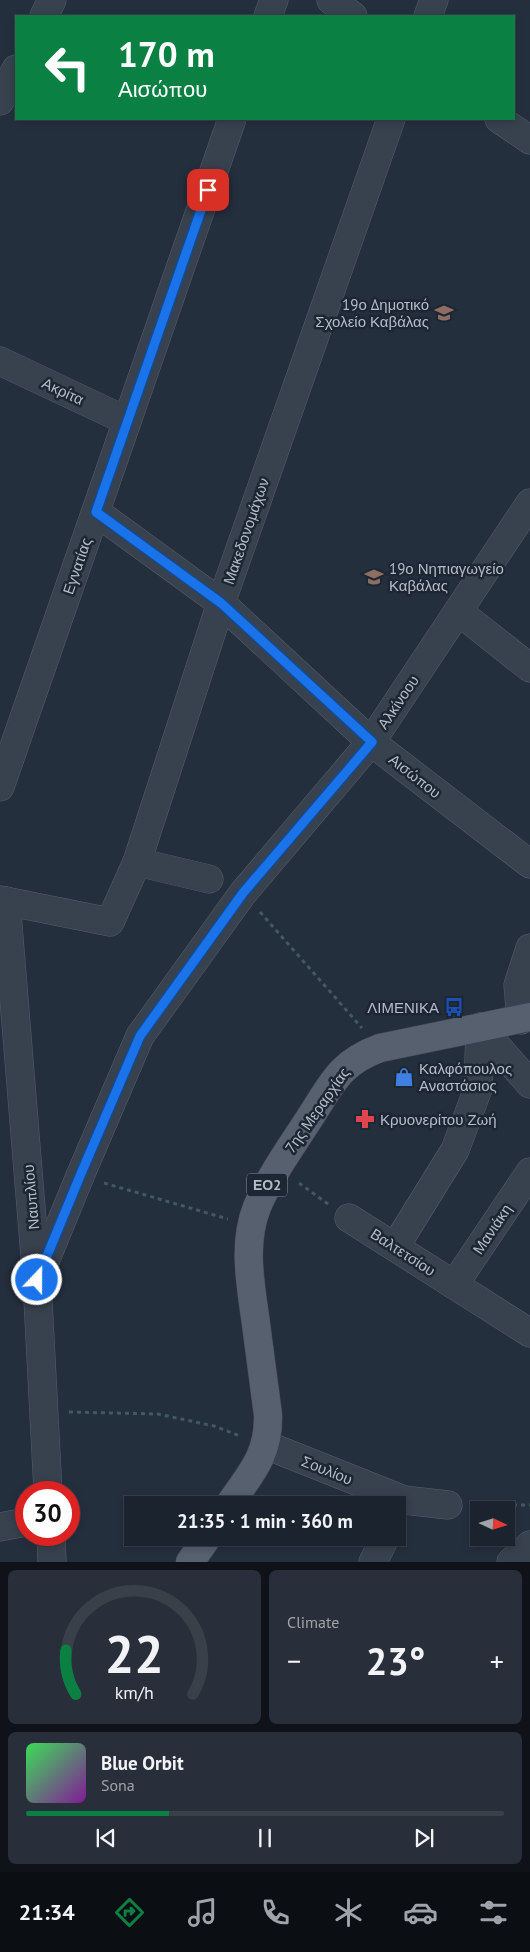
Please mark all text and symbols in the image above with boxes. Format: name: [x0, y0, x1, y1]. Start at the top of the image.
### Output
text: 170 m: [118, 31, 215, 77]
icon: left: [35, 35, 100, 100]
text: Αισώπου: [118, 75, 207, 103]
pin: [187, 169, 229, 211]
icon: arrive: [194, 176, 222, 204]
place label: 19ο Δημοτικό Σχολείο Καβάλας: [315, 295, 429, 331]
school or university icon: 19ο Δημοτικό Σχολείο Καβάλας: [433, 302, 455, 324]
street label: Ακρίτα: [39, 373, 87, 409]
street label: Μακεδονομάχων: [219, 475, 273, 587]
street label: Εγνατίας: [58, 535, 96, 597]
place label: 19ο Νηπιαγωγείο Καβάλας: [389, 559, 504, 595]
school or university icon: 19ο Νηπιαγωγείο Καβάλας: [363, 566, 385, 588]
street label: Αλκίνοου: [373, 672, 423, 732]
street label: Αισώπου: [385, 750, 445, 802]
bus stop icon: ΛΙΜΕΝΙΚΑ: [443, 996, 465, 1018]
place label: ΛΙΜΕΝΙΚΑ: [367, 998, 439, 1017]
place label: Καλφόπουλος Αναστάσιος: [419, 1059, 512, 1095]
street label: 7ης Μεραρχίας: [281, 1064, 353, 1156]
shop icon: Καλφόπουλος Αναστάσιος: [393, 1066, 415, 1088]
pharmacy icon: Κρυονερίτου Ζωή: [354, 1108, 376, 1130]
place label: Κρυονερίτου Ζωή: [380, 1110, 497, 1129]
street label: Ναυπλίου: [19, 1164, 43, 1230]
road number: ΕΟ2: [247, 1174, 287, 1196]
street label: Μανιάκη: [468, 1200, 516, 1258]
street label: Βαλτετσίου: [367, 1224, 439, 1280]
position arrow: [10, 1253, 62, 1305]
street label: Σουλίου: [299, 1451, 355, 1489]
speed limit sign: 30: [15, 1481, 80, 1546]
north arrow: [470, 1501, 515, 1546]
map controls: [470, 1501, 515, 1546]
text: 21:35 · 1 min · 360 m: [177, 1509, 353, 1533]
text: Climate: [287, 1612, 339, 1632]
text: 22: [105, 1620, 164, 1687]
text: 23°: [366, 1636, 425, 1685]
text: −: [287, 1642, 301, 1679]
text: +: [490, 1642, 504, 1679]
text: km/h: [115, 1681, 154, 1704]
text: Blue Orbit: [101, 1751, 184, 1775]
text: Sona: [101, 1775, 135, 1795]
icon: previous: [92, 1824, 120, 1852]
icon: pause: [251, 1824, 279, 1852]
icon: next: [410, 1824, 438, 1852]
icon: directions: [112, 1895, 147, 1930]
icon: music: [185, 1895, 220, 1930]
icon: phone: [258, 1895, 293, 1930]
icon: climate: [331, 1895, 366, 1930]
icon: car: [403, 1895, 438, 1930]
icon: filters: [476, 1895, 511, 1930]
text: 21:34: [19, 1898, 75, 1926]

